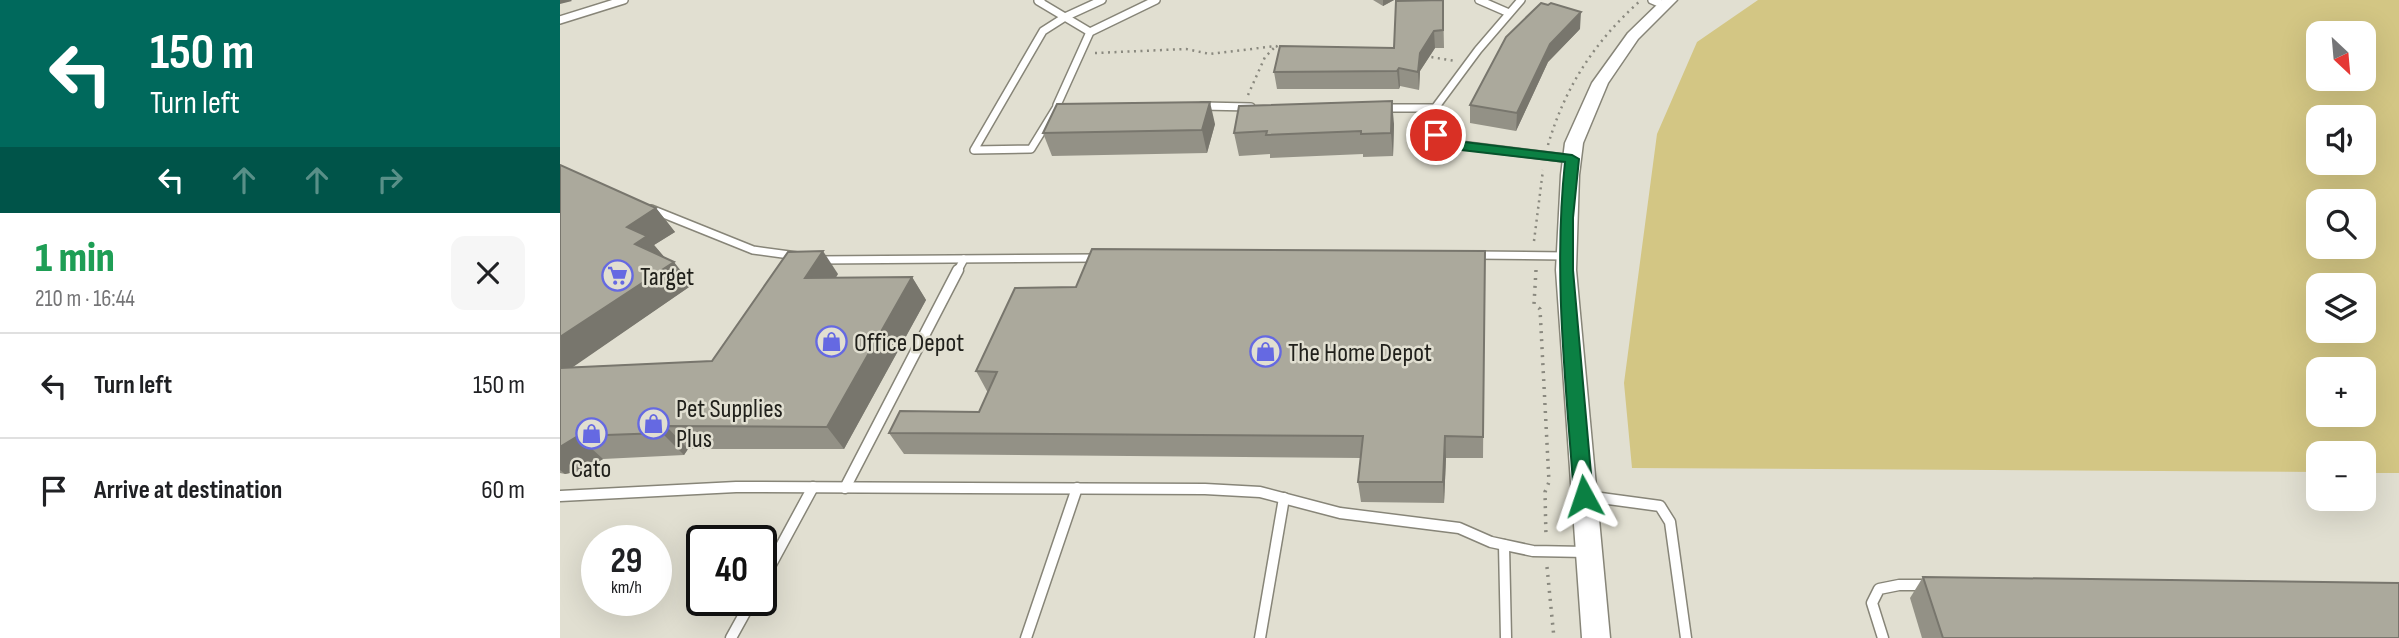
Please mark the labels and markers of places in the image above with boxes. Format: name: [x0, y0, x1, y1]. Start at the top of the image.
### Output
pin: [1406, 105, 1466, 165]
supermarket icon: Target: [600, 259, 634, 293]
place label: Target: [640, 262, 694, 293]
shop icon: Office Depot: [814, 325, 848, 359]
place label: Office Depot: [854, 328, 964, 359]
shop icon: The Home Depot: [1248, 335, 1282, 369]
place label: The Home Depot: [1288, 338, 1432, 369]
place label: Pet Supplies Plus: [676, 394, 783, 455]
shop icon: Pet Supplies Plus: [636, 406, 670, 440]
shop icon: Cato: [574, 416, 608, 450]
place label: Cato: [571, 454, 611, 485]

